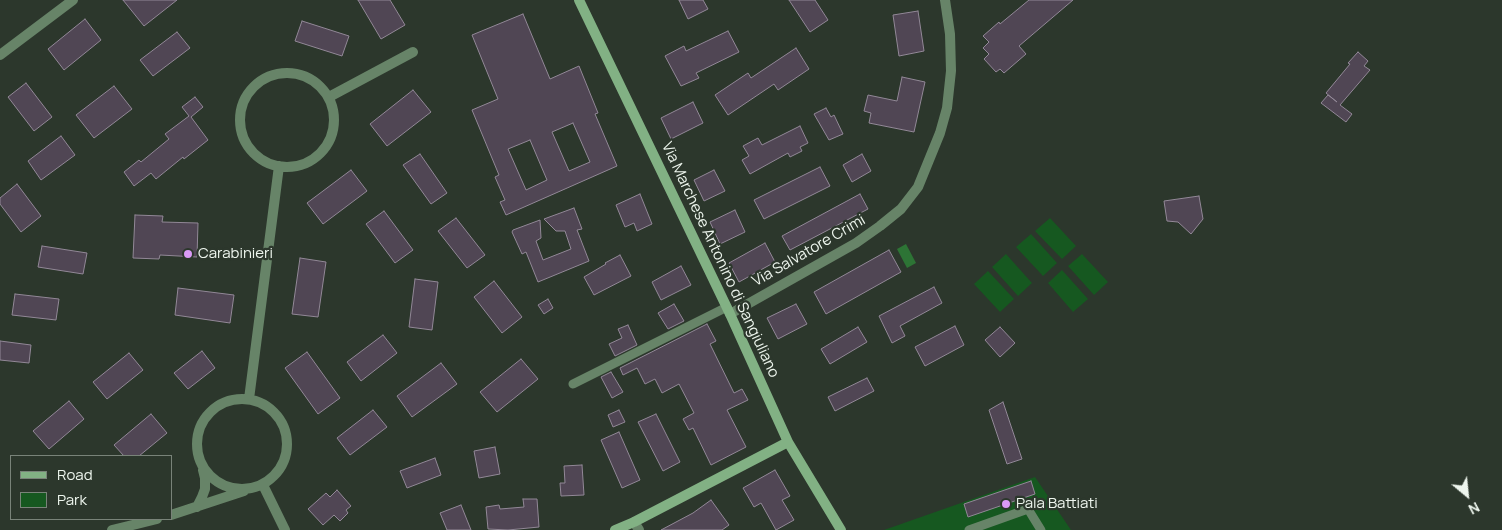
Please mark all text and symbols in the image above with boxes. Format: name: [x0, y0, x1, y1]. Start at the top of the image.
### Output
street label: Via Marchese Antonino di Sangiuliano: [657, 139, 783, 381]
street label: Via Salvatore Crimi: [749, 211, 869, 291]
place label: Carabinieri: [198, 245, 273, 263]
marker: Carabinieri: [182, 248, 194, 260]
legend: [10, 455, 172, 520]
text: Road: [57, 464, 93, 485]
north arrow: [1442, 470, 1492, 520]
text: Park: [57, 489, 87, 510]
place label: Pala Battiati: [1016, 495, 1098, 513]
marker: Pala Battiati: [1000, 498, 1012, 510]
text: N: [1465, 498, 1483, 519]

